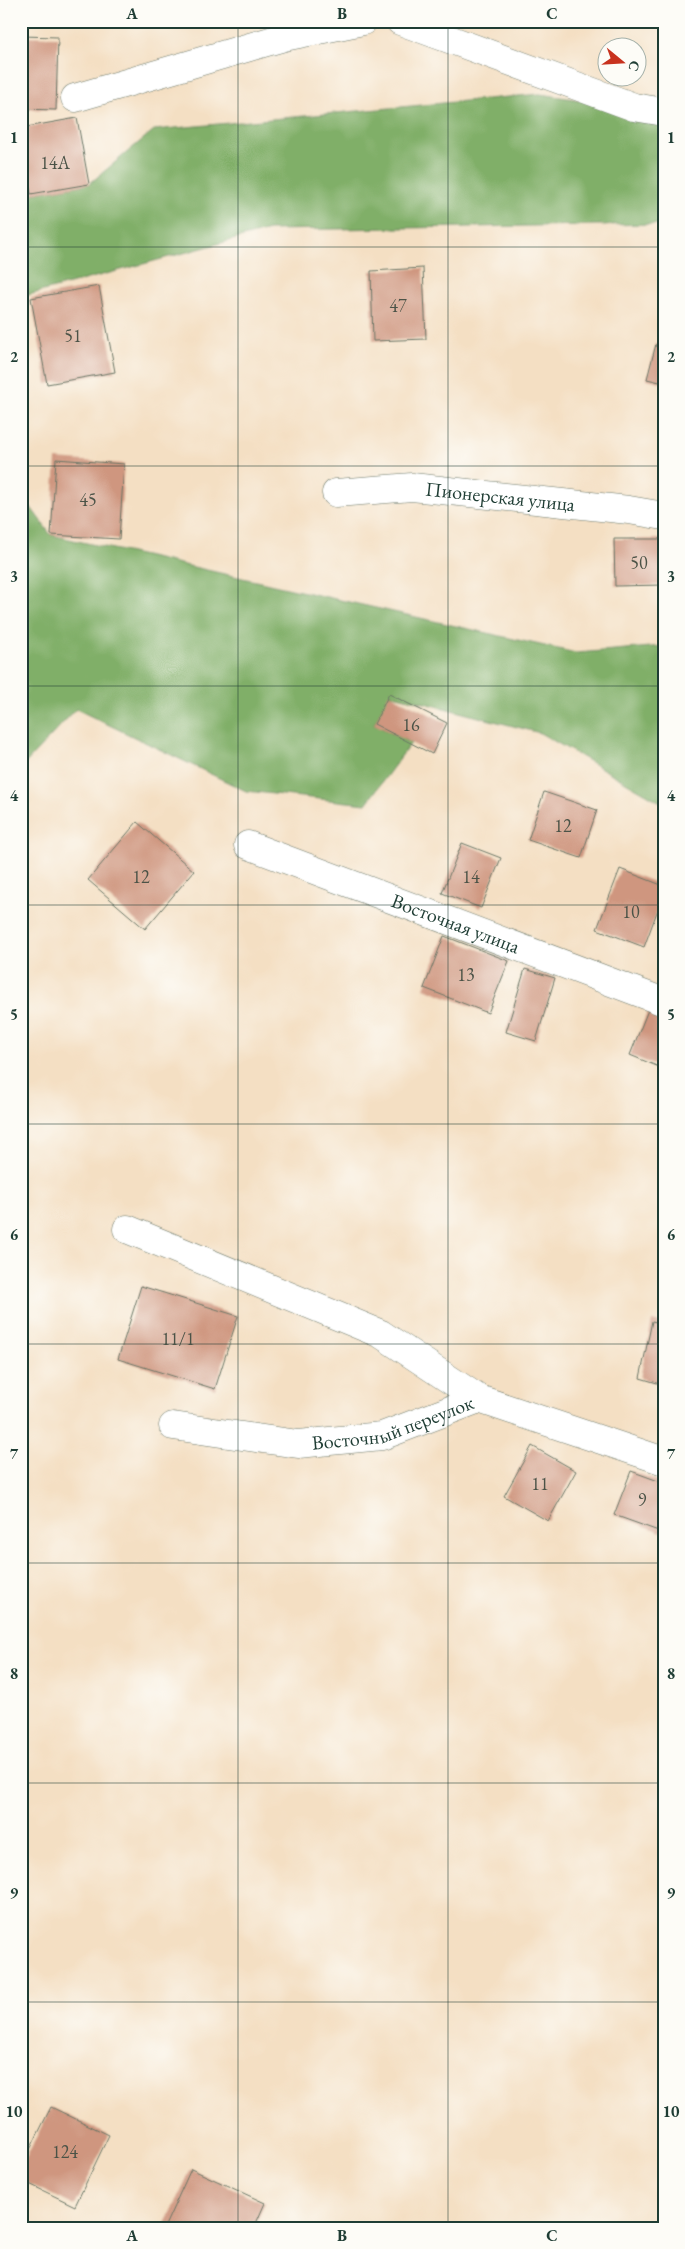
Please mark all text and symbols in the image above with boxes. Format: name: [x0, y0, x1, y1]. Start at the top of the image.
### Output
text: A: [125, 3, 138, 24]
text: B: [337, 3, 347, 24]
text: C: [546, 3, 558, 24]
north arrow: [598, 38, 648, 88]
text: С: [624, 59, 644, 74]
text: 1: [10, 127, 18, 148]
text: 1: [667, 127, 675, 148]
house number: 14А: [40, 151, 70, 174]
house number: 47: [389, 294, 407, 317]
house number: 51: [64, 324, 82, 347]
text: 2: [10, 346, 19, 367]
text: 2: [667, 346, 676, 367]
street label: Пионерская улица: [424, 476, 576, 517]
house number: 45: [79, 488, 97, 511]
house number: 50: [630, 551, 648, 574]
text: 3: [10, 566, 18, 587]
text: 3: [667, 566, 675, 587]
house number: 16: [402, 713, 420, 736]
text: 4: [10, 785, 19, 806]
text: 4: [667, 785, 676, 806]
house number: 12: [554, 814, 572, 837]
house number: 12: [132, 865, 150, 888]
house number: 14: [462, 865, 480, 888]
street label: Восточная улица: [388, 887, 523, 959]
house number: 10: [622, 900, 640, 923]
house number: 13: [457, 963, 475, 986]
text: 5: [10, 1004, 18, 1025]
text: 5: [667, 1004, 675, 1025]
text: 6: [10, 1224, 19, 1245]
text: 6: [667, 1224, 676, 1245]
house number: 11/1: [161, 1327, 195, 1350]
street label: Восточный переулок: [311, 1389, 478, 1456]
text: 7: [10, 1443, 19, 1464]
text: 7: [667, 1443, 676, 1464]
house number: 11: [531, 1472, 549, 1495]
house number: 9: [638, 1488, 647, 1511]
text: 8: [10, 1663, 18, 1684]
text: 8: [667, 1663, 675, 1684]
text: 9: [10, 1882, 19, 1903]
text: 9: [667, 1882, 676, 1903]
text: 10: [6, 2101, 23, 2122]
text: 10: [663, 2101, 680, 2122]
house number: 124: [52, 2140, 78, 2163]
text: A: [125, 2225, 138, 2246]
text: B: [337, 2225, 347, 2246]
text: C: [546, 2225, 558, 2246]

